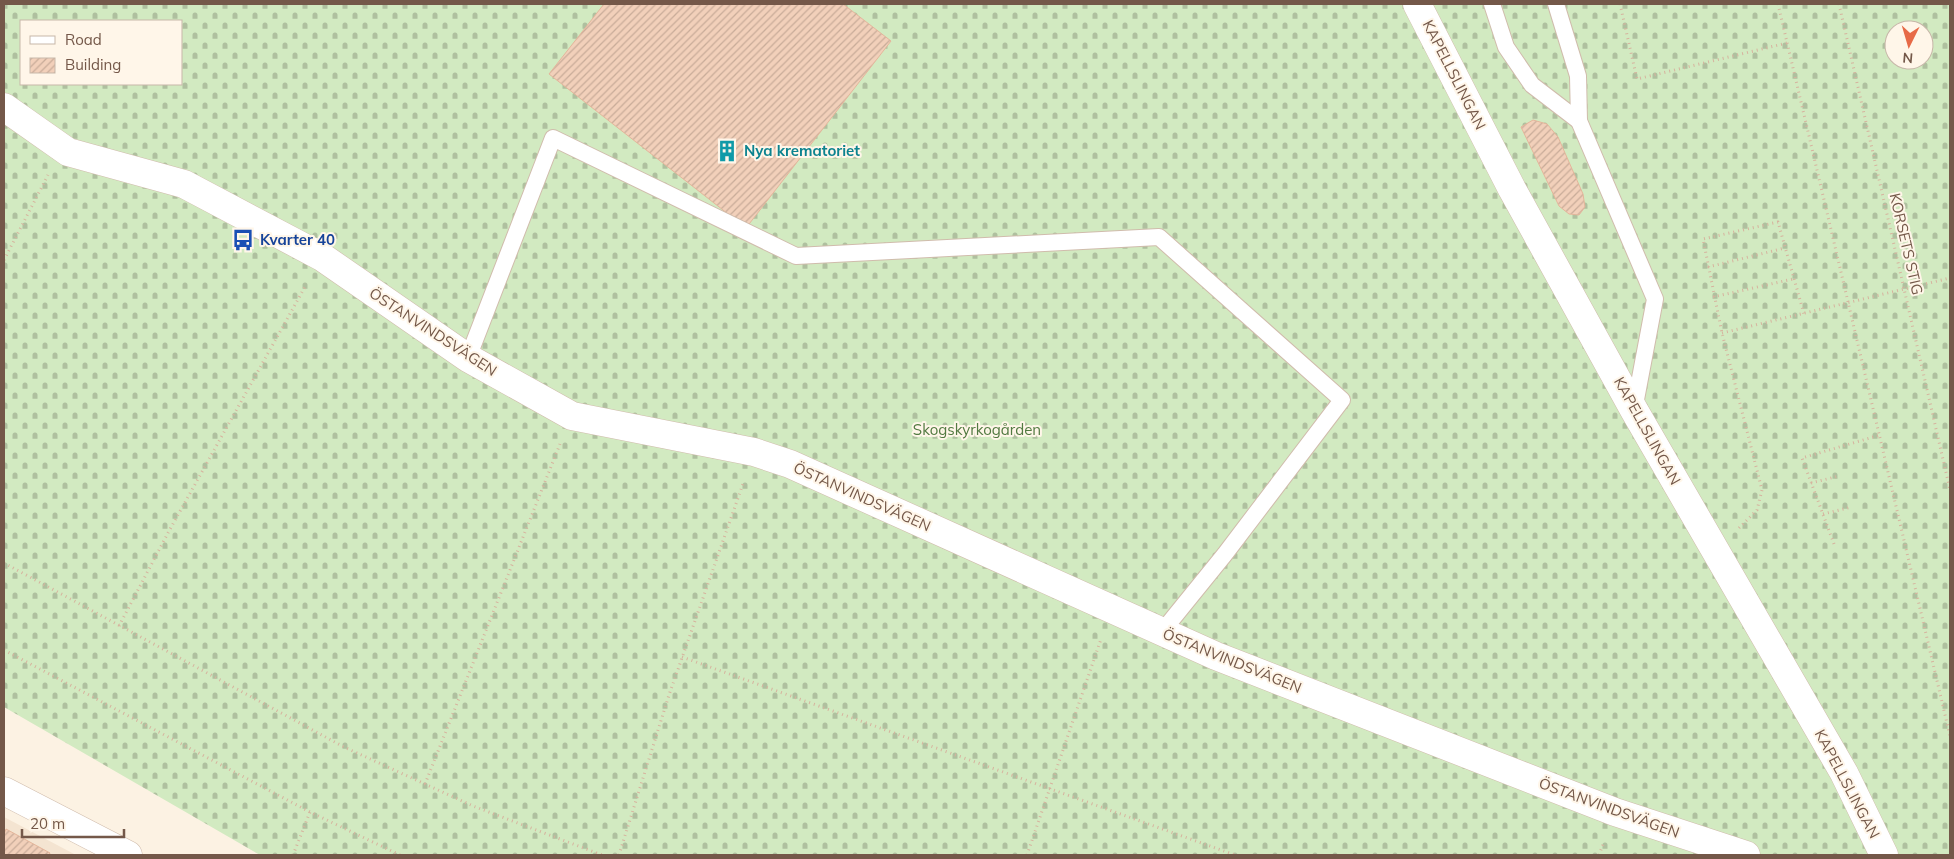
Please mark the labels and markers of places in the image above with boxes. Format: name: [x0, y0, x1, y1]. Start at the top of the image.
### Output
building icon: Nya krematoriet: [714, 138, 740, 164]
place label: Nya krematoriet: [744, 141, 860, 160]
bus stop icon: Kvarter 40: [230, 227, 256, 253]
place label: Kvarter 40: [260, 230, 335, 249]

